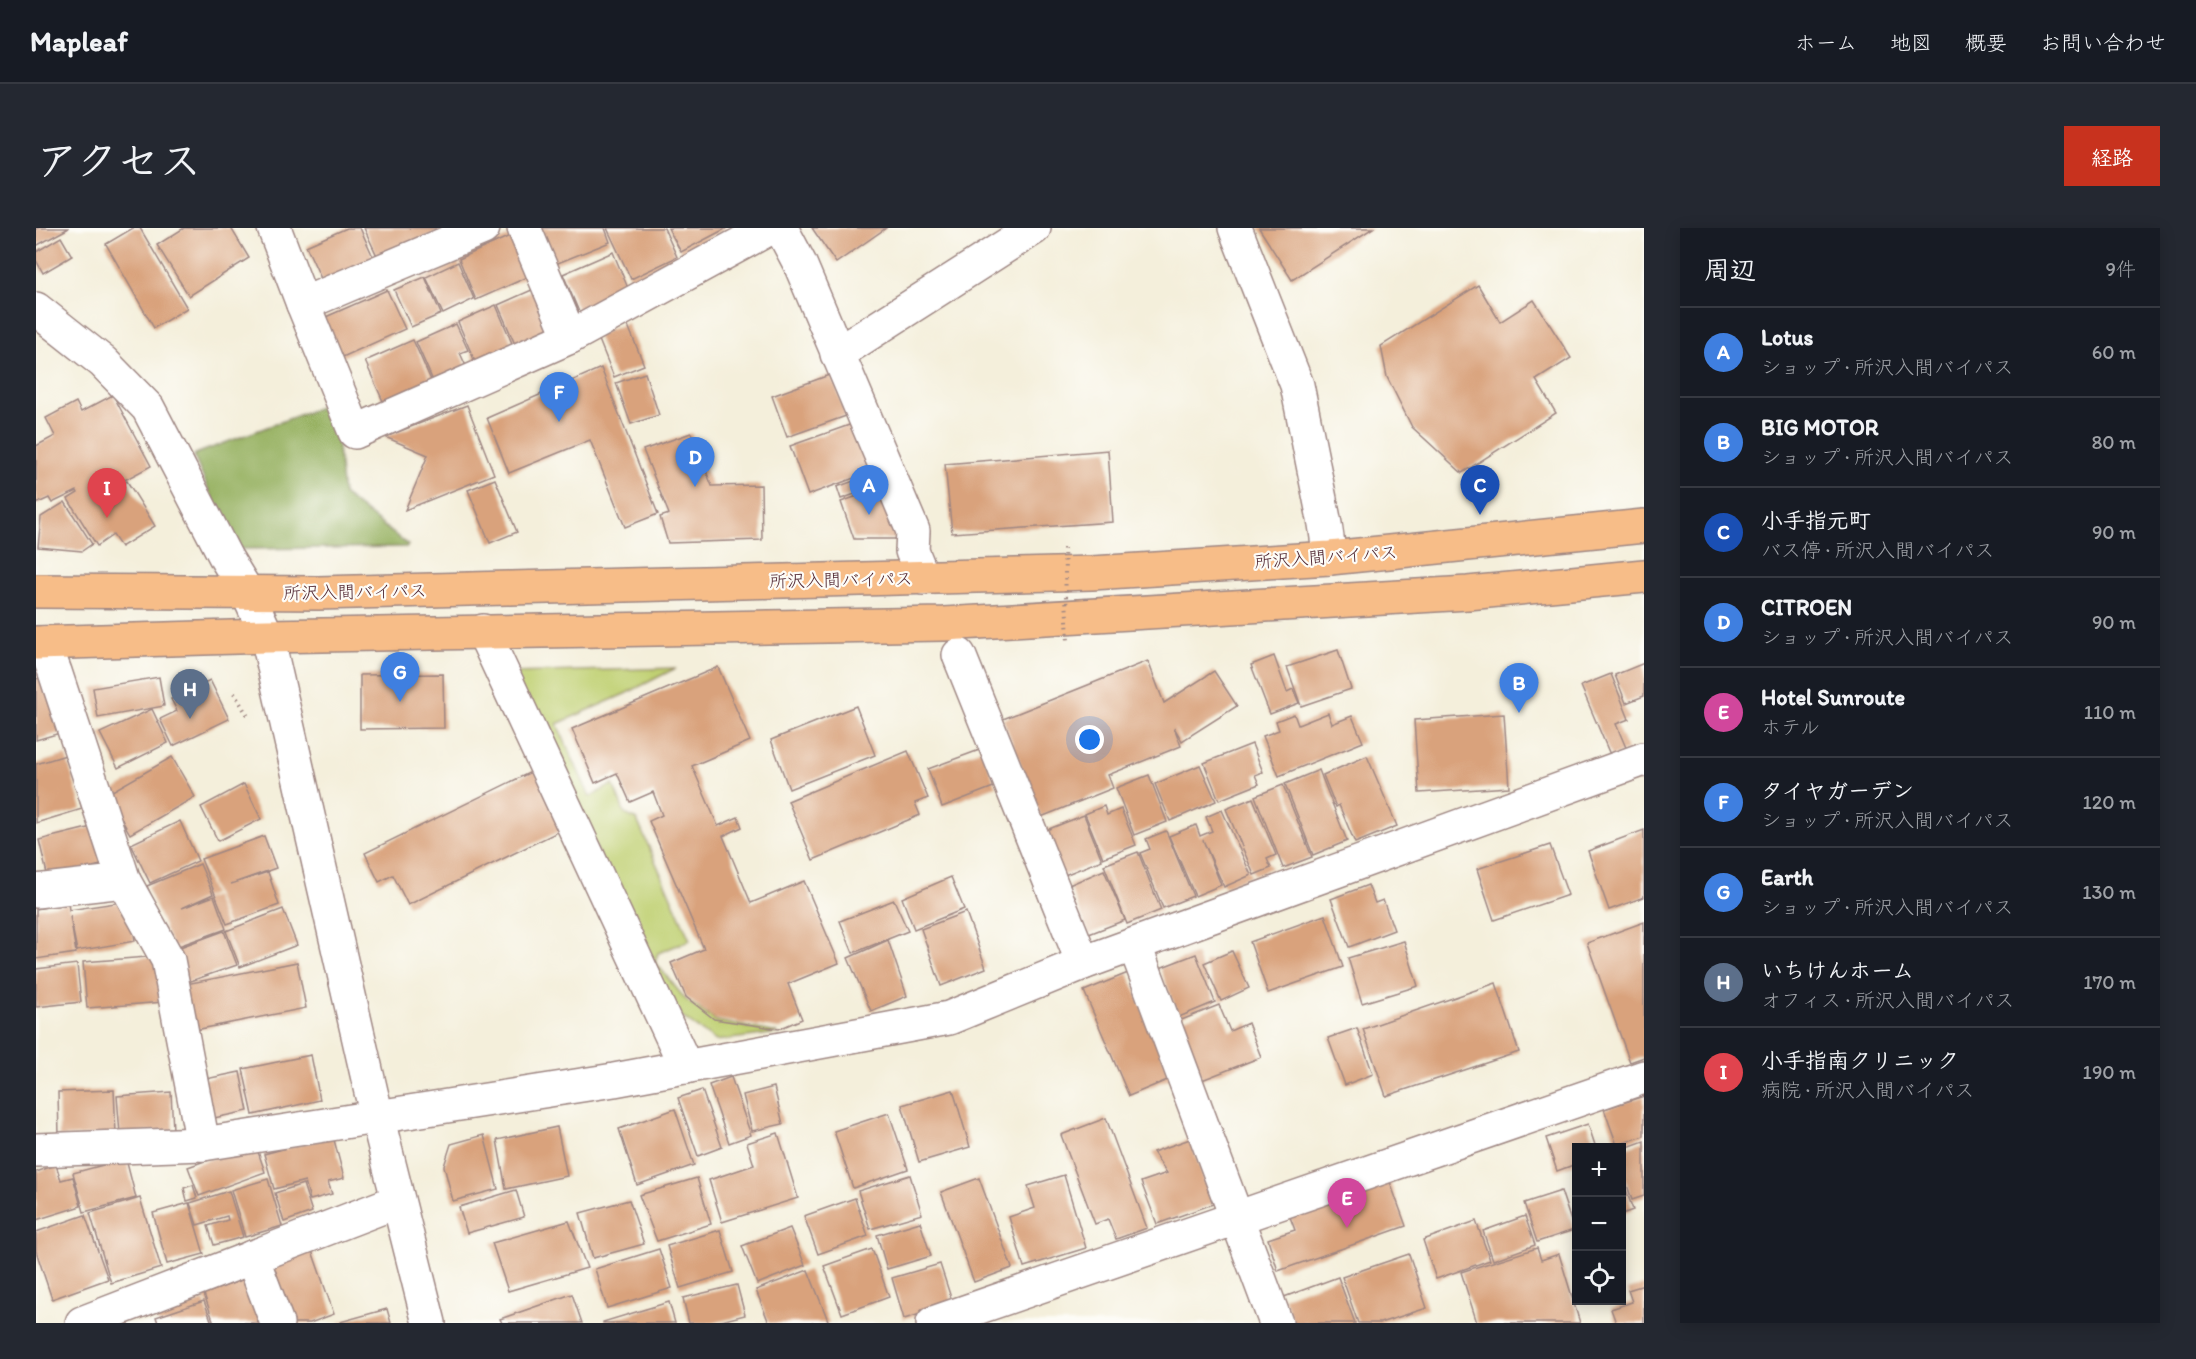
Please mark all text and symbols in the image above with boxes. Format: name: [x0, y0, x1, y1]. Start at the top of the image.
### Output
text: Mapleaf: [30, 24, 128, 58]
text: ホーム: [1795, 30, 1857, 55]
text: 地図: [1890, 30, 1932, 55]
text: 概要: [1965, 30, 2007, 55]
text: お問い合わせ: [2040, 30, 2166, 55]
button: 経路: [2064, 126, 2160, 186]
text: アクセス: [36, 135, 201, 186]
text: 周辺: [1704, 254, 1756, 286]
text: 9件: [2106, 257, 2136, 281]
text: Lotus: [1761, 324, 1813, 351]
text: A: [1717, 340, 1730, 364]
text: 60 m: [2092, 340, 2136, 364]
text: ショップ · 所沢入間バイパス: [1761, 355, 2014, 379]
pin: F: [540, 372, 578, 422]
text: BIG MOTOR: [1761, 414, 1878, 441]
text: B: [1717, 430, 1730, 454]
text: 80 m: [2091, 430, 2136, 454]
pin: D: [676, 438, 714, 487]
text: ショップ · 所沢入間バイパス: [1761, 445, 2014, 469]
pin: A: [850, 466, 888, 515]
pin: C: [1460, 466, 1500, 515]
pin: I: [88, 468, 126, 518]
text: 小手指元町: [1761, 507, 1871, 534]
text: C: [1717, 520, 1730, 544]
text: 90 m: [2092, 520, 2136, 544]
text: バス停 · 所沢入間バイパス: [1761, 538, 1994, 562]
street label: 所沢入間バイパス: [1254, 541, 1398, 573]
street label: 所沢入間バイパス: [769, 568, 913, 592]
street label: 所沢入間バイパス: [283, 580, 427, 604]
text: CITROEN: [1761, 594, 1852, 621]
text: D: [1717, 610, 1730, 634]
text: 90 m: [2092, 610, 2136, 634]
text: ショップ · 所沢入間バイパス: [1761, 625, 2014, 649]
pin: G: [380, 652, 420, 702]
pin: B: [1500, 664, 1538, 713]
pin: H: [170, 670, 210, 719]
text: Hotel Sunroute: [1761, 684, 1905, 711]
text: E: [1718, 700, 1729, 724]
text: 110 m: [2084, 700, 2136, 724]
text: ホテル: [1761, 715, 1820, 739]
your location: [1075, 725, 1104, 754]
text: タイヤガーデン: [1761, 777, 1914, 804]
text: F: [1718, 790, 1729, 814]
text: 120 m: [2083, 790, 2136, 814]
text: ショップ · 所沢入間バイパス: [1761, 808, 2014, 832]
text: Earth: [1761, 864, 1813, 891]
text: G: [1717, 880, 1730, 904]
text: 130 m: [2082, 880, 2136, 904]
text: ショップ · 所沢入間バイパス: [1761, 895, 2014, 919]
text: いちけんホーム: [1761, 957, 1914, 984]
text: H: [1717, 970, 1730, 994]
text: 170 m: [2083, 970, 2136, 994]
text: オフィス · 所沢入間バイパス: [1761, 988, 2014, 1012]
text: 小手指南クリニック: [1761, 1047, 1959, 1074]
text: I: [1720, 1060, 1727, 1084]
text: 190 m: [2083, 1060, 2136, 1084]
text: 病院 · 所沢入間バイパス: [1761, 1078, 1974, 1102]
map controls: [1572, 1143, 1626, 1305]
button: +: [1572, 1143, 1626, 1197]
pin: E: [1328, 1178, 1366, 1228]
button: −: [1572, 1197, 1626, 1251]
button: locate: [1572, 1251, 1626, 1305]

